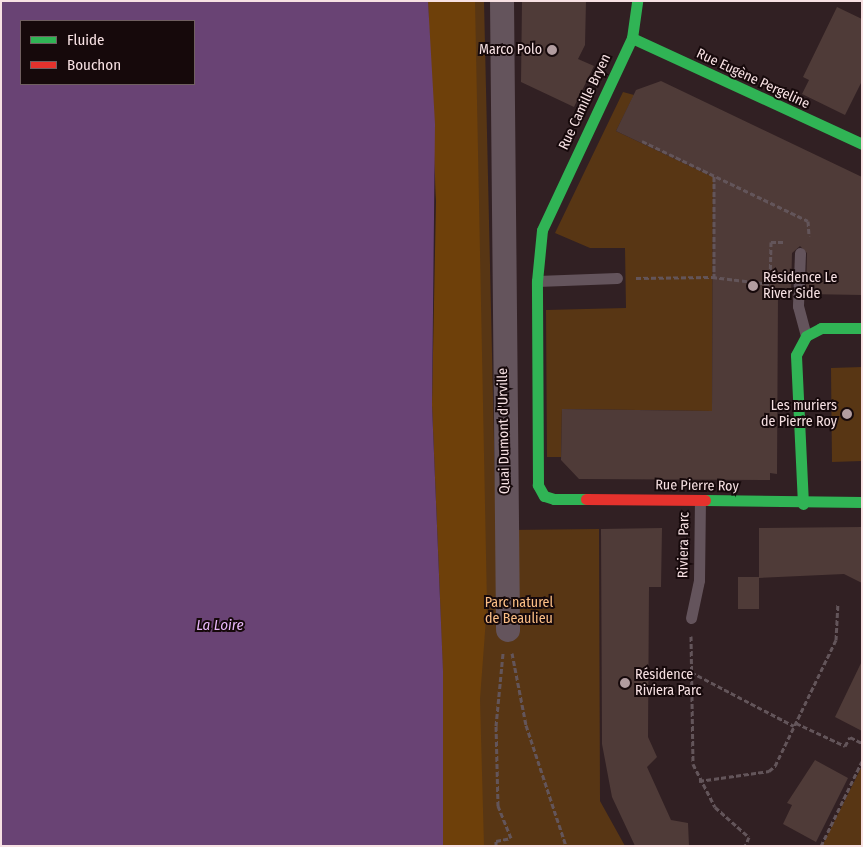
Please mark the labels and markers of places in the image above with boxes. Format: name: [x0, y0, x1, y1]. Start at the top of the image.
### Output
place label: Marco Polo: [479, 42, 542, 58]
marker: Marco Polo: [546, 44, 558, 56]
place label: Résidence Le River Side: [763, 270, 837, 302]
marker: Résidence Le River Side: [747, 280, 759, 292]
place label: Les muriers de Pierre Roy: [761, 398, 837, 431]
marker: Les muriers de Pierre Roy: [841, 408, 853, 420]
place label: Résidence Riviera Parc: [635, 667, 701, 700]
marker: Résidence Riviera Parc: [619, 677, 631, 689]

